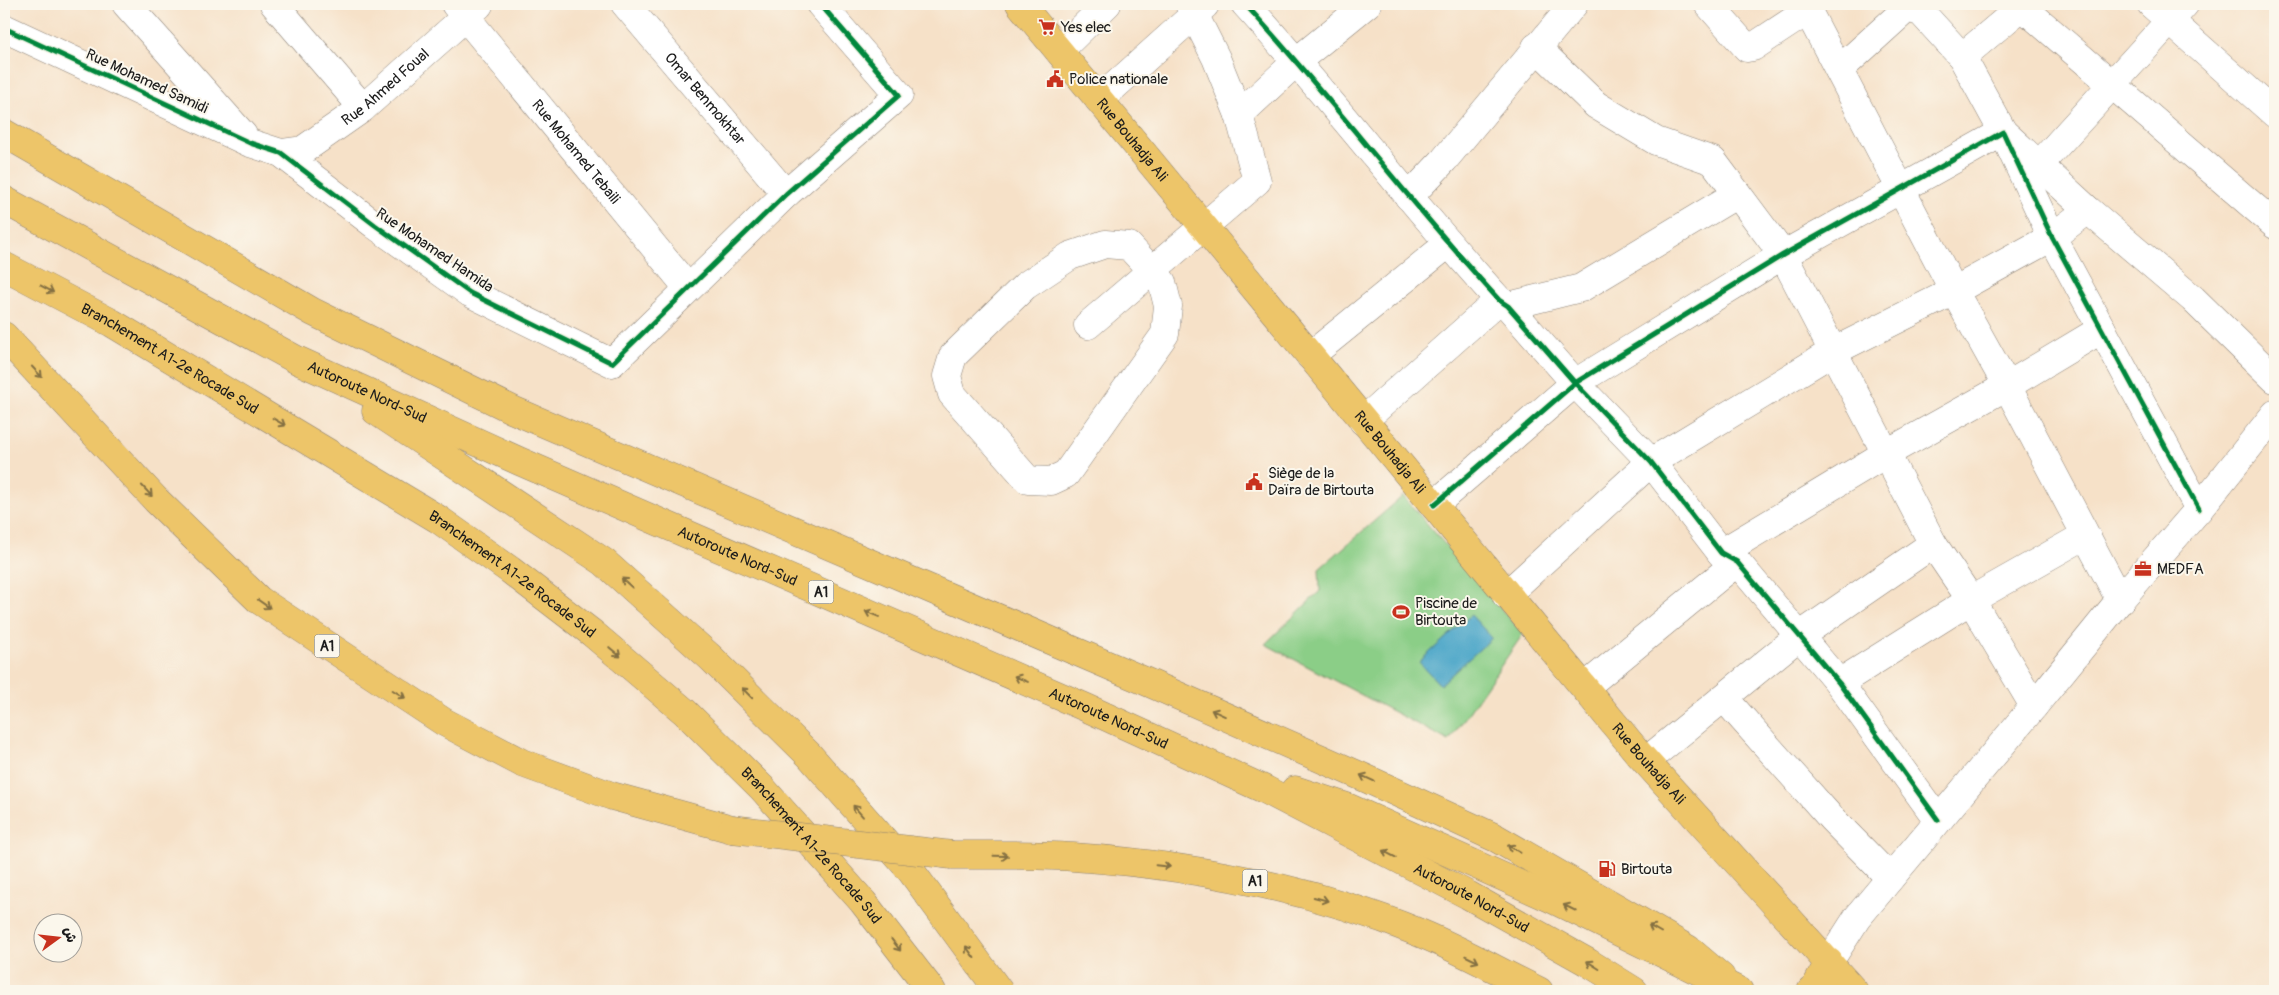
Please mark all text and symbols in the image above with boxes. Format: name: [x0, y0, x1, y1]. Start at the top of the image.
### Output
supermarket icon: Yes elec: [1037, 17, 1057, 37]
place label: Yes elec: [1060, 18, 1112, 37]
street label: Rue Mohamed Samidi: [83, 45, 211, 118]
street label: Rue Ahmed Foual: [338, 45, 433, 130]
street label: Omar Benmokhtar: [660, 49, 750, 150]
public building icon: Police nationale: [1045, 69, 1065, 89]
place label: Police nationale: [1069, 70, 1169, 89]
street label: Rue Bouhadja Ali: [1092, 95, 1172, 186]
street label: Rue Mohamed Tebaili: [527, 96, 624, 208]
street label: Rue Mohamed Hamida: [372, 204, 497, 297]
one-way arrow: [39, 285, 54, 294]
street label: Branchement A1-2e Rocade Sud: [78, 299, 262, 419]
street label: Autoroute Nord-Sud: [304, 357, 430, 428]
one-way arrow: [31, 365, 43, 378]
street label: Rue Bouhadja Ali: [1350, 407, 1429, 498]
one-way arrow: [271, 418, 285, 428]
place label: Siège de la Daïra de Birtouta: [1268, 464, 1374, 500]
public building icon: Siège de la Daïra de Birtouta: [1244, 472, 1264, 492]
one-way arrow: [141, 484, 153, 497]
street label: Branchement A1-2e Rocade Sud: [425, 507, 599, 642]
street label: Autoroute Nord-Sud: [674, 522, 800, 591]
office icon: MEDFA: [2133, 559, 2153, 579]
place label: MEDFA: [2157, 560, 2204, 579]
one-way arrow: [621, 577, 634, 589]
road number: A1: [808, 580, 834, 604]
place label: Piscine de Birtouta: [1415, 594, 1477, 630]
one-way arrow: [257, 599, 271, 609]
sports icon: Piscine de Birtouta: [1391, 602, 1411, 622]
one-way arrow: [865, 609, 880, 619]
road number: A1: [314, 634, 340, 658]
one-way arrow: [608, 646, 621, 658]
one-way arrow: [1014, 674, 1029, 684]
street label: Autoroute Nord-Sud: [1046, 684, 1171, 754]
one-way arrow: [741, 687, 753, 699]
one-way arrow: [392, 689, 406, 699]
one-way arrow: [1211, 708, 1226, 718]
street label: Rue Bouhadja Ali: [1607, 719, 1689, 809]
street label: Branchement A1-2e Rocade Sud: [737, 763, 885, 928]
one-way arrow: [1360, 773, 1375, 783]
one-way arrow: [852, 804, 864, 817]
one-way arrow: [1507, 843, 1521, 853]
one-way arrow: [1382, 849, 1397, 858]
one-way arrow: [993, 851, 1009, 860]
street label: Autoroute Nord-Sud: [1410, 859, 1532, 937]
fuel station icon: Birtouta: [1597, 859, 1617, 879]
place label: Birtouta: [1621, 860, 1672, 879]
one-way arrow: [1155, 861, 1171, 870]
road number: A1: [1242, 869, 1268, 892]
one-way arrow: [1313, 895, 1329, 905]
one-way arrow: [1563, 903, 1578, 912]
north arrow: [32, 912, 82, 962]
one-way arrow: [1648, 924, 1662, 934]
text: ش: [60, 925, 80, 944]
one-way arrow: [891, 938, 902, 951]
one-way arrow: [965, 945, 975, 959]
one-way arrow: [1465, 954, 1480, 964]
one-way arrow: [1586, 960, 1600, 970]

